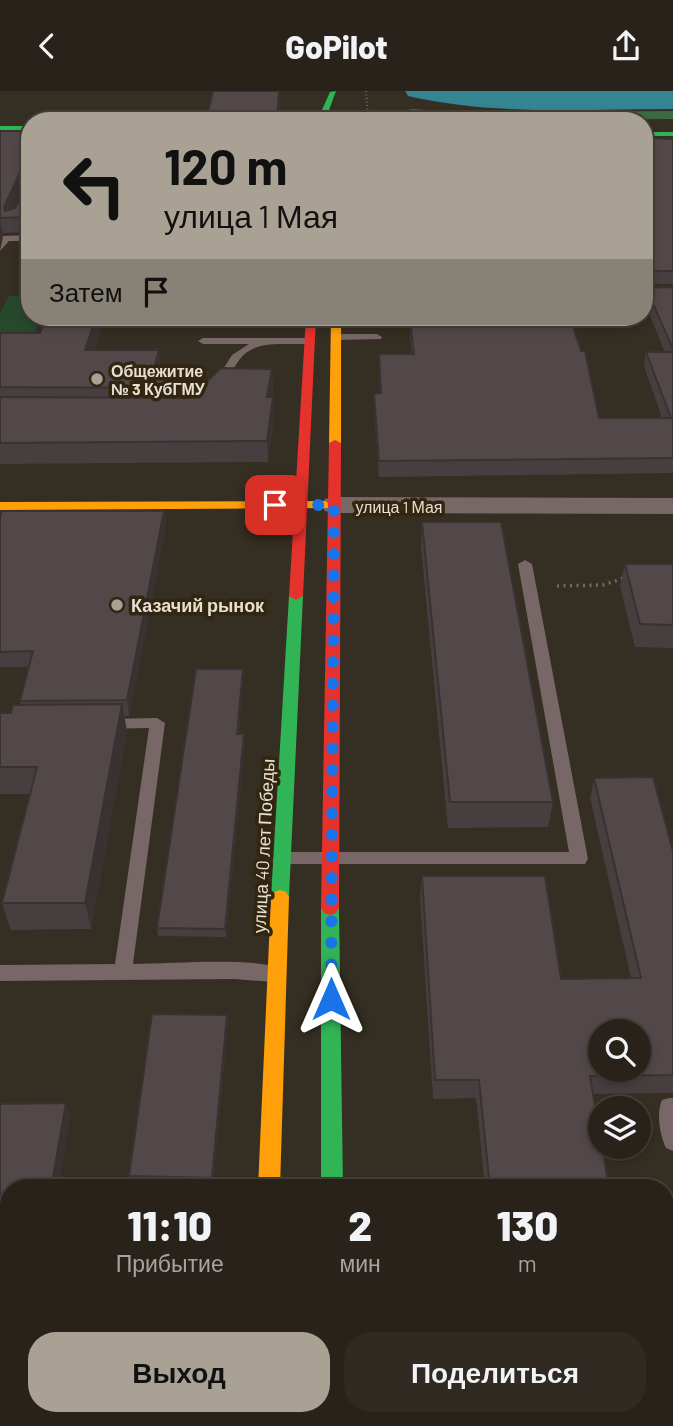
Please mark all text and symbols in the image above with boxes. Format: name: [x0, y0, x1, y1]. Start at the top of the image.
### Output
icon: back: [28, 27, 66, 65]
text: GoPilot: [285, 27, 388, 65]
icon: share: [607, 27, 645, 65]
text: 120 m: [164, 136, 287, 195]
icon: left: [49, 140, 140, 231]
text: улица 1 Мая: [164, 196, 338, 234]
icon: arrive: [137, 273, 175, 311]
text: Затем: [49, 276, 123, 307]
place label: Общежитие № 3 КубГМУ: [111, 361, 206, 398]
marker: Общежитие № 3 КубГМУ: [89, 371, 105, 387]
pin: [245, 475, 305, 535]
icon: arrive: [256, 486, 294, 524]
street label: улица 1 Мая: [355, 497, 443, 516]
place label: Казачий рынок: [131, 594, 265, 616]
marker: Казачий рынок: [109, 597, 125, 613]
street label: улица 40 лет Победы: [247, 758, 279, 934]
position arrow: [294, 962, 368, 1036]
map controls: [588, 1019, 651, 1159]
button: search: [588, 1019, 651, 1082]
button: layers: [588, 1096, 651, 1159]
text: 11:10: [127, 1199, 212, 1249]
text: 2: [348, 1199, 372, 1249]
text: 130: [496, 1199, 558, 1249]
text: Прибытие: [116, 1249, 224, 1277]
text: мин: [339, 1249, 381, 1277]
text: m: [518, 1249, 537, 1277]
button: Выход: [28, 1332, 330, 1412]
button: Поделиться: [344, 1332, 646, 1412]

